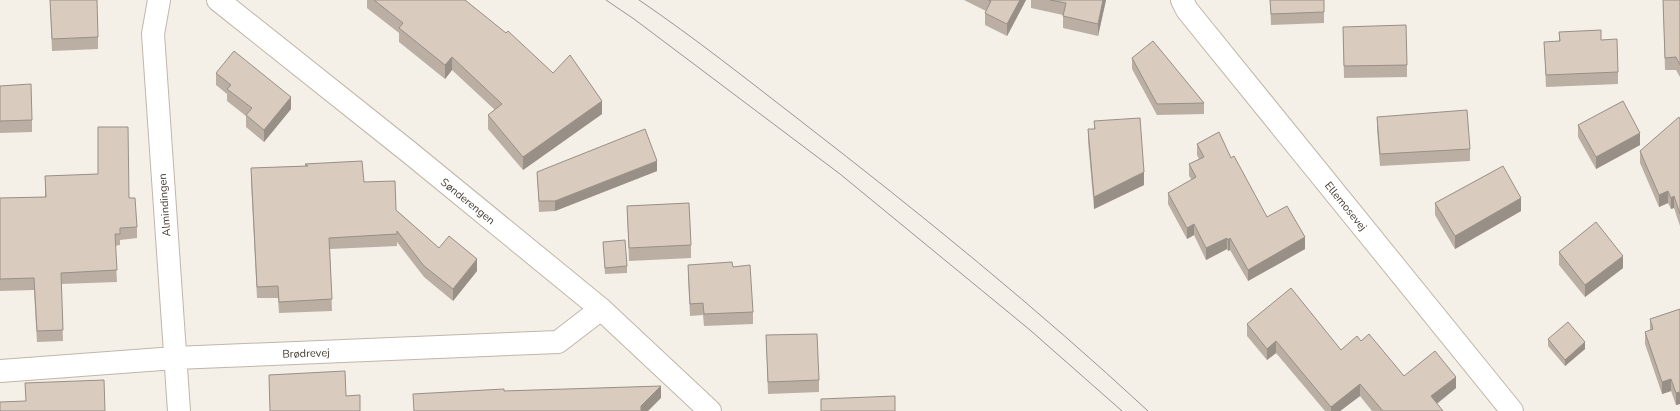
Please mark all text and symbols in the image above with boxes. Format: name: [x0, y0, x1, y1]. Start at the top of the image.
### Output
street label: Almindingen: [155, 173, 174, 237]
street label: Sønderengen: [437, 175, 498, 228]
street label: Ellemosevej: [1321, 179, 1370, 234]
street label: Brødrevej: [282, 345, 330, 362]

